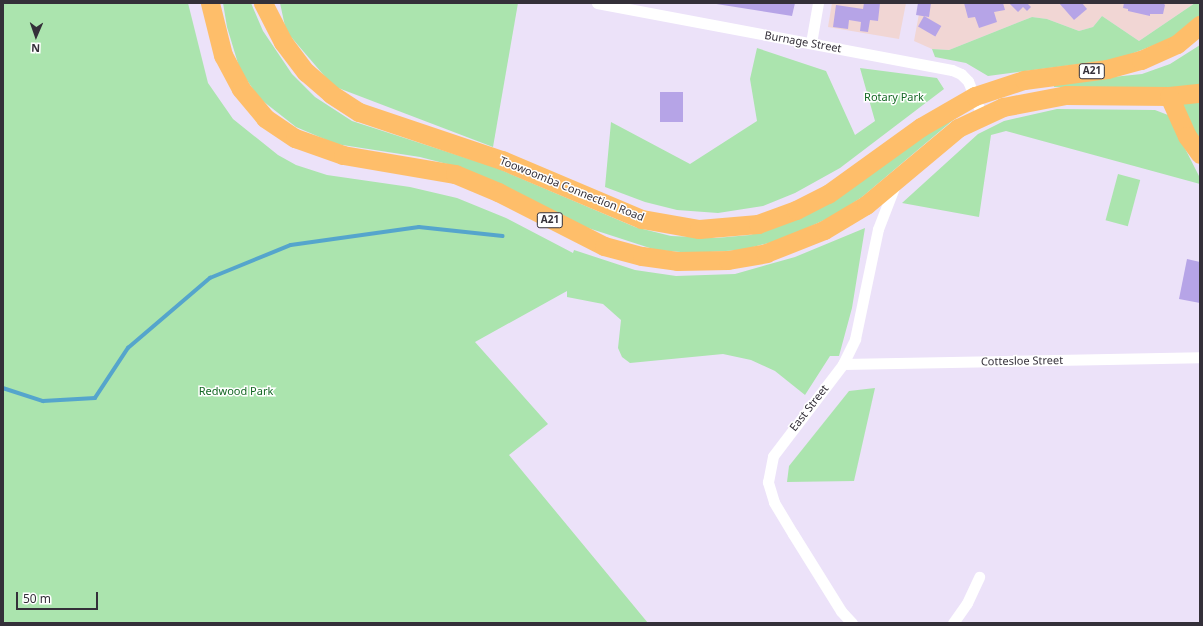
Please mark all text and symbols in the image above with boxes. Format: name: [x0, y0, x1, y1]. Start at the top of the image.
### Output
north arrow: [16, 16, 56, 56]
street label: Burnage Street: [763, 29, 843, 55]
text: N: [31, 41, 40, 56]
road number: A21: [1078, 63, 1106, 79]
park label: Rotary Park: [864, 90, 924, 104]
street label: Toowoomba Connection Road: [498, 154, 646, 224]
road number: A21: [536, 212, 564, 228]
street label: Cottesloe Street: [981, 354, 1063, 368]
street label: East Street: [787, 382, 831, 434]
park label: Redwood Park: [199, 384, 273, 398]
scale bar: [18, 584, 100, 610]
text: 50 m: [23, 590, 51, 607]

